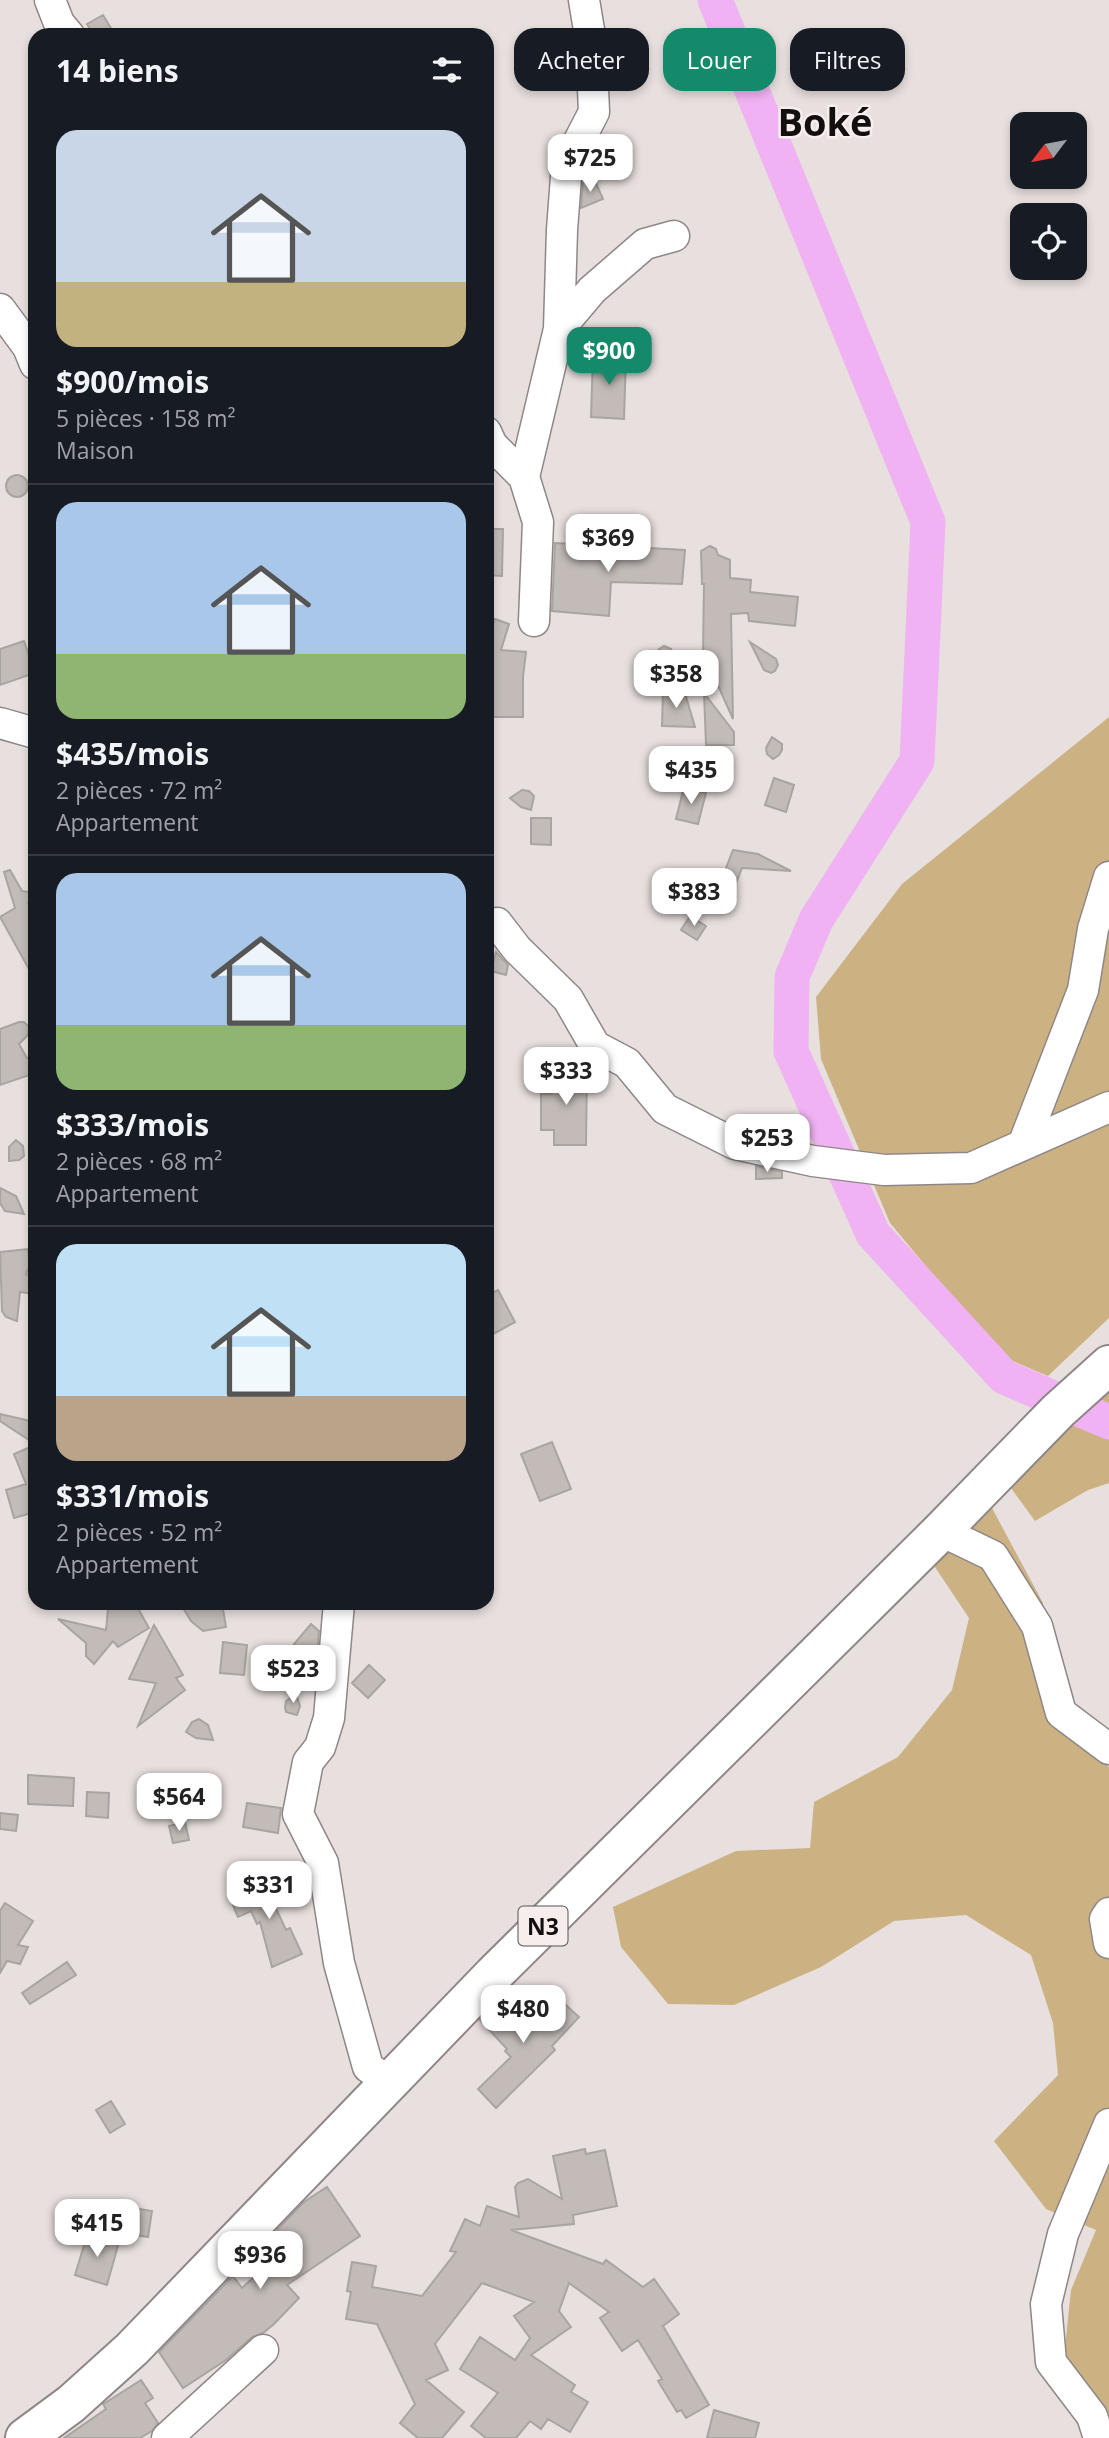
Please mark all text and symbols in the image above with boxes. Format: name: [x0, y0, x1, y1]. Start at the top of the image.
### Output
chip: Acheter: [514, 28, 649, 91]
chip: Louer: [663, 28, 776, 91]
chip: Filtres: [790, 28, 905, 91]
text: 14 biens: [56, 50, 179, 91]
icon: filters: [428, 51, 466, 89]
district label: Boké: [777, 95, 873, 147]
north arrow: [1010, 112, 1087, 189]
map controls: [1010, 112, 1087, 280]
pin: $725: [549, 134, 631, 194]
text: $725: [564, 141, 616, 173]
icon: home: [198, 175, 324, 301]
button: locate: [1010, 203, 1087, 280]
pin: $900: [568, 328, 650, 387]
text: $900: [583, 334, 635, 366]
text: $900/mois: [56, 361, 209, 402]
text: 5 pièces · 158 m²: [56, 402, 236, 434]
text: Maison: [56, 434, 134, 466]
pin: $369: [567, 514, 649, 574]
text: $369: [582, 521, 634, 553]
icon: home: [198, 547, 324, 673]
pin: $358: [635, 650, 717, 710]
text: $358: [650, 657, 702, 689]
text: $435/mois: [56, 733, 209, 774]
pin: $435: [650, 746, 732, 806]
text: $435: [665, 753, 717, 785]
text: 2 pièces · 72 m²: [56, 774, 222, 806]
text: Appartement: [56, 806, 199, 838]
pin: $383: [653, 869, 735, 928]
text: $383: [668, 875, 720, 907]
icon: home: [198, 918, 324, 1044]
pin: $333: [525, 1048, 607, 1107]
text: $333: [540, 1054, 592, 1086]
text: $333/mois: [56, 1104, 209, 1145]
pin: $253: [726, 1114, 808, 1174]
text: $253: [741, 1121, 793, 1153]
text: 2 pièces · 68 m²: [56, 1145, 222, 1177]
text: Appartement: [56, 1177, 199, 1209]
icon: home: [198, 1289, 324, 1415]
text: $331/mois: [56, 1475, 209, 1516]
text: 2 pièces · 52 m²: [56, 1516, 222, 1548]
text: Appartement: [56, 1548, 199, 1580]
pin: $523: [252, 1646, 334, 1705]
text: $523: [267, 1652, 319, 1684]
pin: $564: [138, 1773, 220, 1833]
text: $564: [153, 1780, 205, 1812]
pin: $331: [228, 1862, 310, 1921]
text: $331: [243, 1868, 295, 1900]
road number: N3: [518, 1907, 568, 1946]
pin: $480: [482, 1986, 564, 2045]
text: $480: [497, 1992, 549, 2024]
pin: $415: [56, 2200, 138, 2259]
text: $415: [71, 2206, 123, 2238]
pin: $936: [219, 2232, 301, 2291]
text: $936: [234, 2238, 286, 2270]

